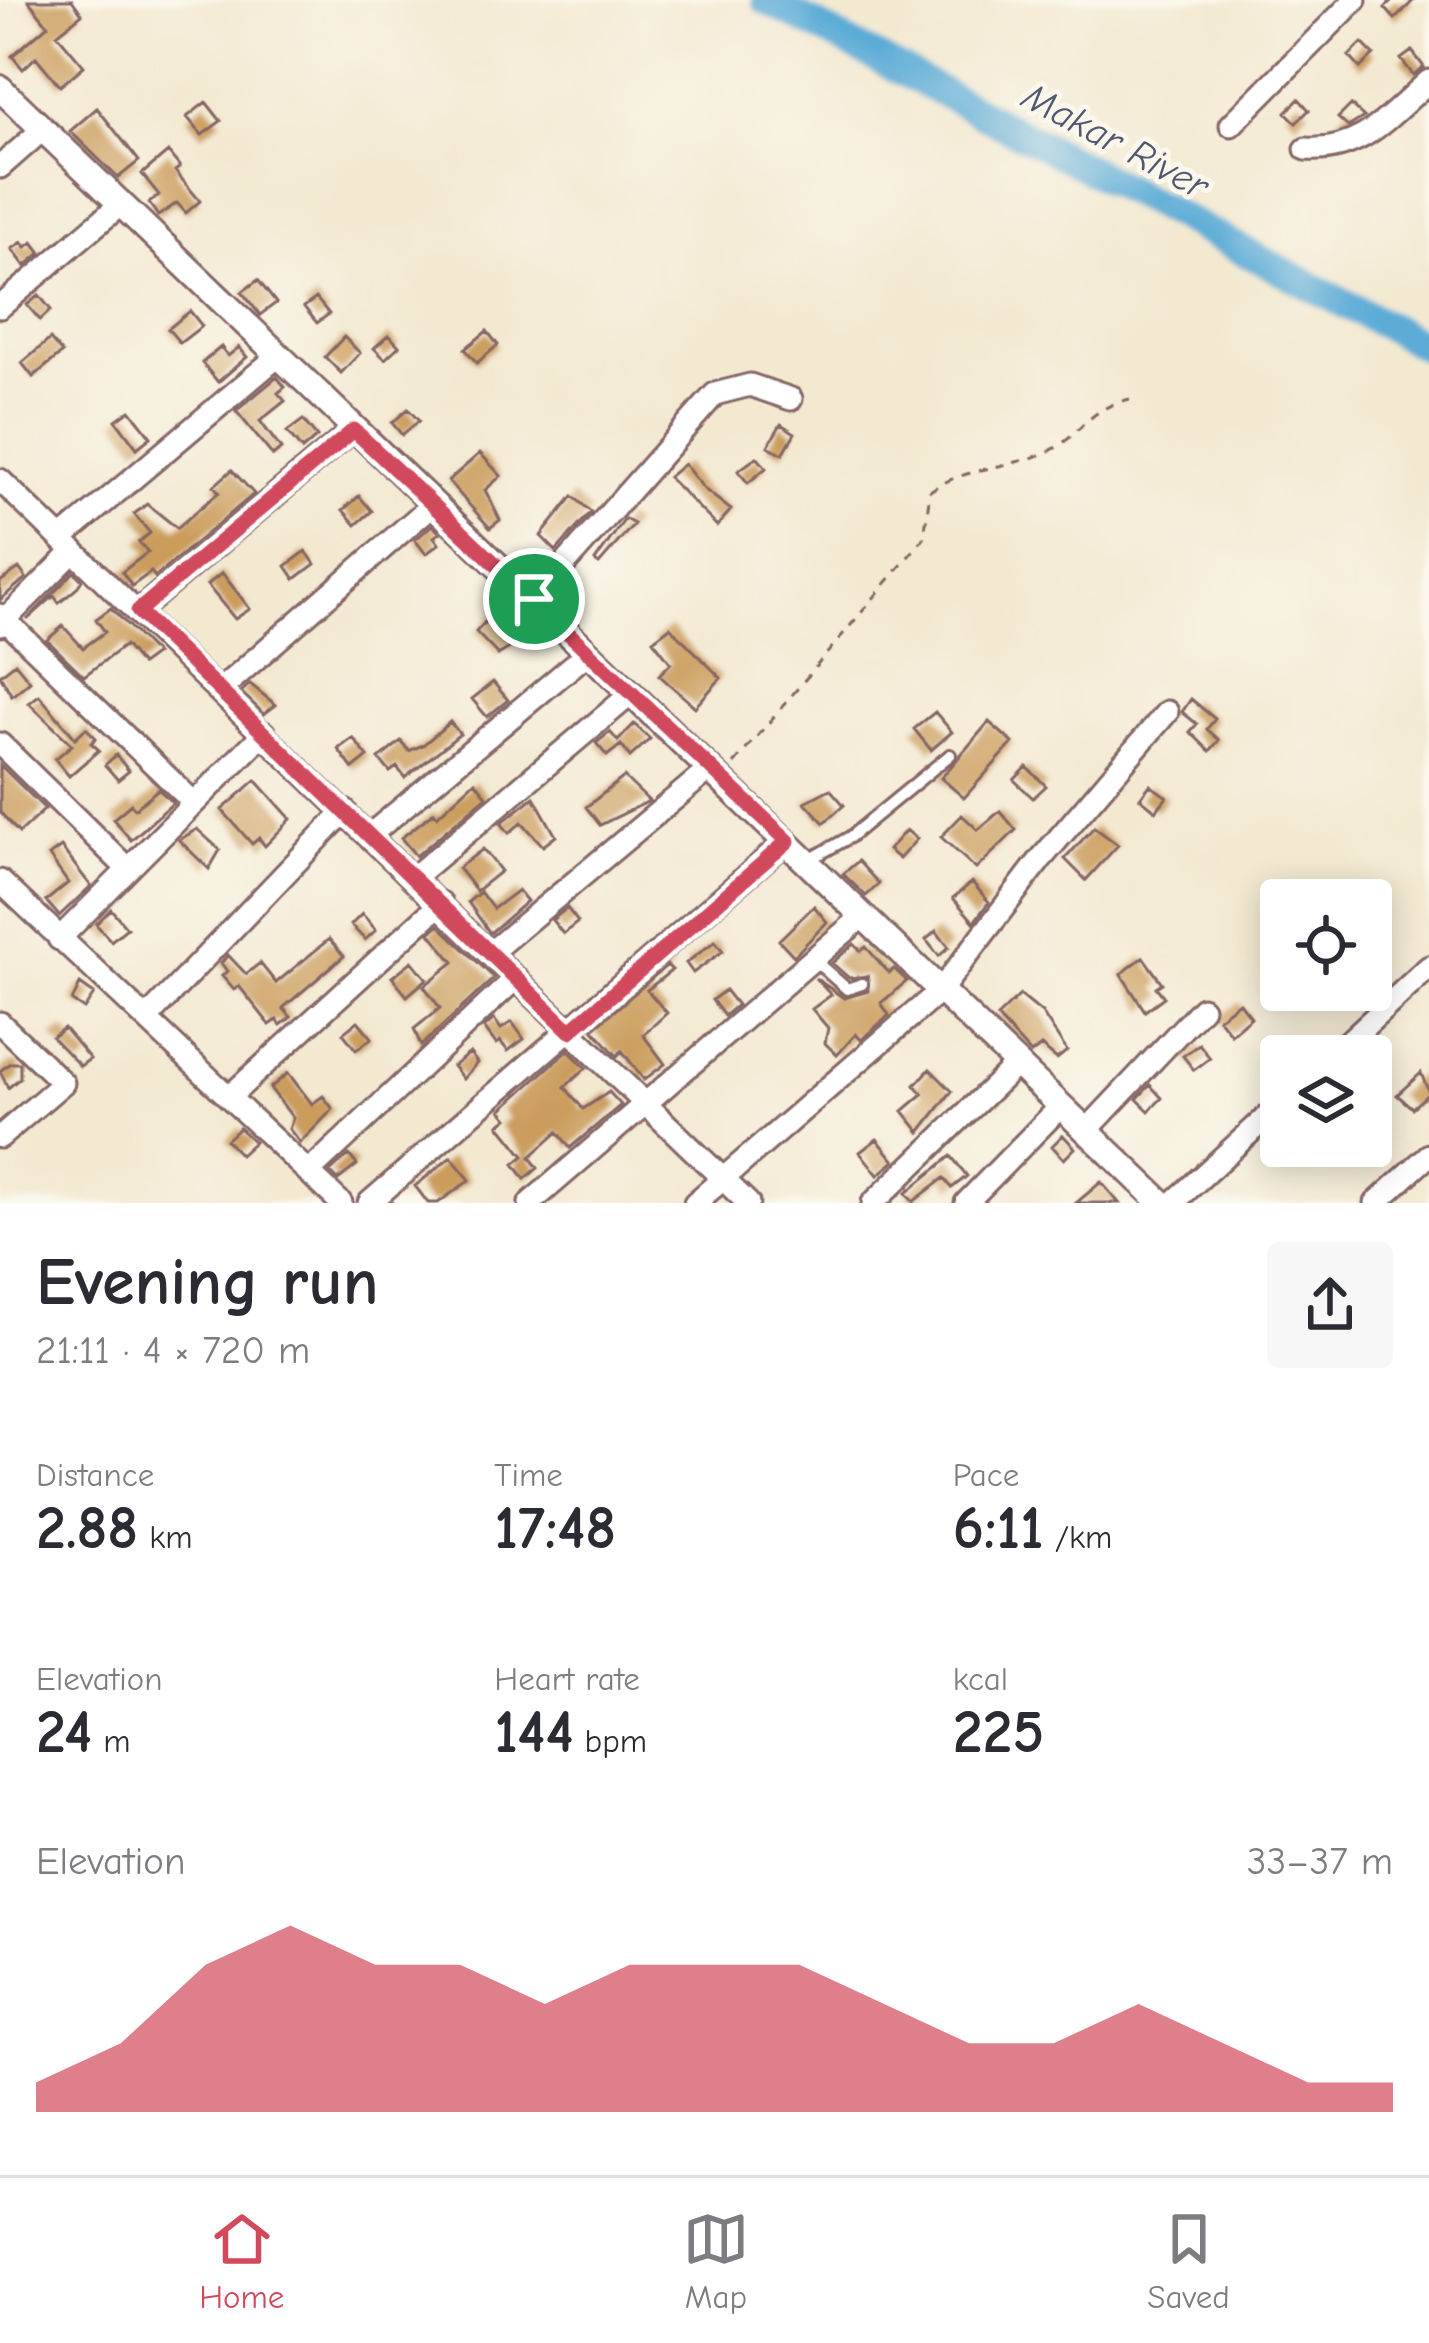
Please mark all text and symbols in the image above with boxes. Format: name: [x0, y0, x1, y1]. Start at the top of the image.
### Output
water label: Makar River: [1014, 73, 1217, 210]
pin: [483, 548, 585, 650]
icon: arrive: [501, 566, 567, 632]
map controls: [1260, 879, 1392, 1167]
button: locate: [1260, 879, 1392, 1011]
button: layers: [1260, 1035, 1392, 1167]
button: share: [1267, 1242, 1393, 1368]
text: Evening run: [36, 1245, 378, 1321]
text: 21:11 · 4 × 720 m: [36, 1328, 310, 1373]
text: Distance: [36, 1456, 154, 1494]
text: Time: [494, 1456, 563, 1494]
text: Pace: [953, 1456, 1019, 1494]
text: 2.88: [36, 1494, 138, 1563]
text: 17:48: [494, 1494, 616, 1563]
text: 6:11: [953, 1494, 1044, 1563]
text: km: [138, 1518, 192, 1556]
text: /km: [1044, 1518, 1112, 1556]
text: Elevation: [36, 1660, 162, 1698]
text: Heart rate: [494, 1660, 640, 1698]
text: kcal: [953, 1660, 1008, 1698]
text: 24: [36, 1698, 92, 1767]
text: 144: [494, 1698, 574, 1767]
text: 225: [953, 1698, 1044, 1767]
text: m: [92, 1722, 131, 1760]
text: bpm: [574, 1722, 647, 1760]
text: Elevation: [36, 1839, 185, 1884]
text: 33–37 m: [1247, 1839, 1393, 1884]
tab: Home: [199, 2206, 284, 2316]
tab: Map: [683, 2206, 749, 2316]
tab: Saved: [1147, 2206, 1230, 2316]

